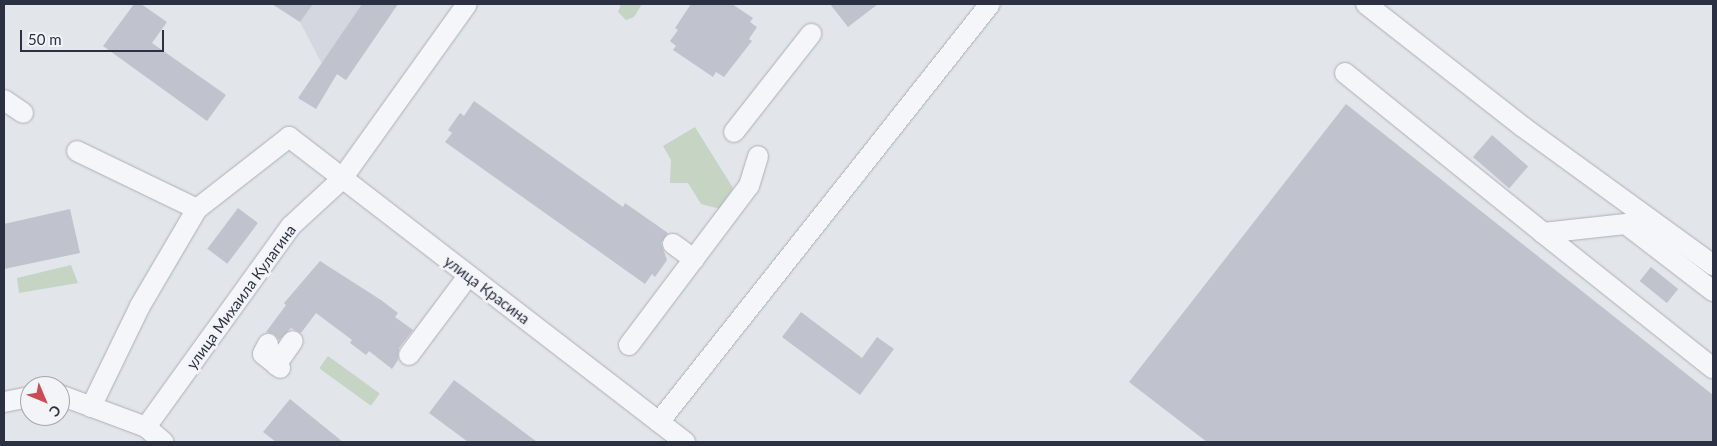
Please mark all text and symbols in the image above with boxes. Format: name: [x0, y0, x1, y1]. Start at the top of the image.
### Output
scale bar: [22, 20, 166, 52]
text: 50 m: [28, 30, 62, 48]
street label: улица Михаила Кулагина: [183, 221, 299, 373]
street label: улица Красина: [441, 252, 533, 328]
north arrow: [20, 376, 70, 426]
text: С: [46, 402, 65, 421]

